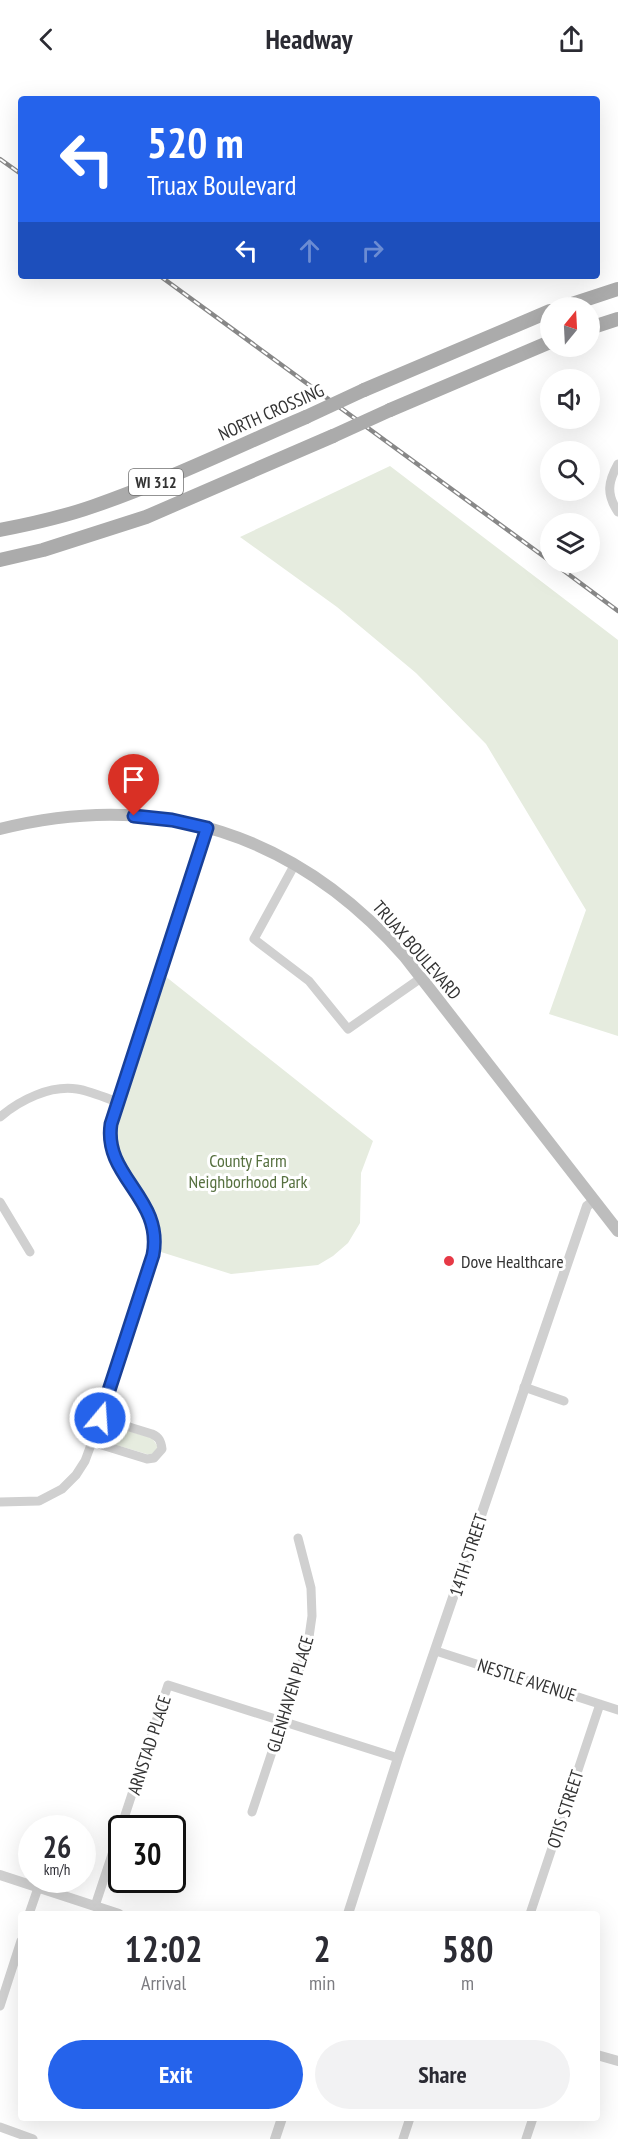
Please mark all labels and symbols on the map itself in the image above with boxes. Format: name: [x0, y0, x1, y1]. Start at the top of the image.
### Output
north arrow: [540, 297, 600, 357]
street label: NORTH CROSSING: [215, 378, 328, 446]
road number: WI 312: [129, 469, 183, 495]
pin: [108, 754, 159, 816]
street label: TRUAX BOULEVARD: [368, 896, 466, 1004]
park label: County Farm Neighborhood Park: [188, 1149, 308, 1193]
place label: Dove Healthcare: [461, 1250, 564, 1273]
marker: Dove Healthcare: [442, 1254, 456, 1268]
position arrow: [68, 1386, 132, 1450]
street label: 14TH STREET: [444, 1511, 492, 1599]
street label: GLENHAVEN PLACE: [261, 1633, 319, 1755]
street label: NESTLE AVENUE: [475, 1653, 579, 1707]
street label: ARNSTAD PLACE: [122, 1692, 176, 1798]
street label: OTIS STREET: [542, 1767, 588, 1851]
speed limit sign: 30: [108, 1815, 186, 1893]

